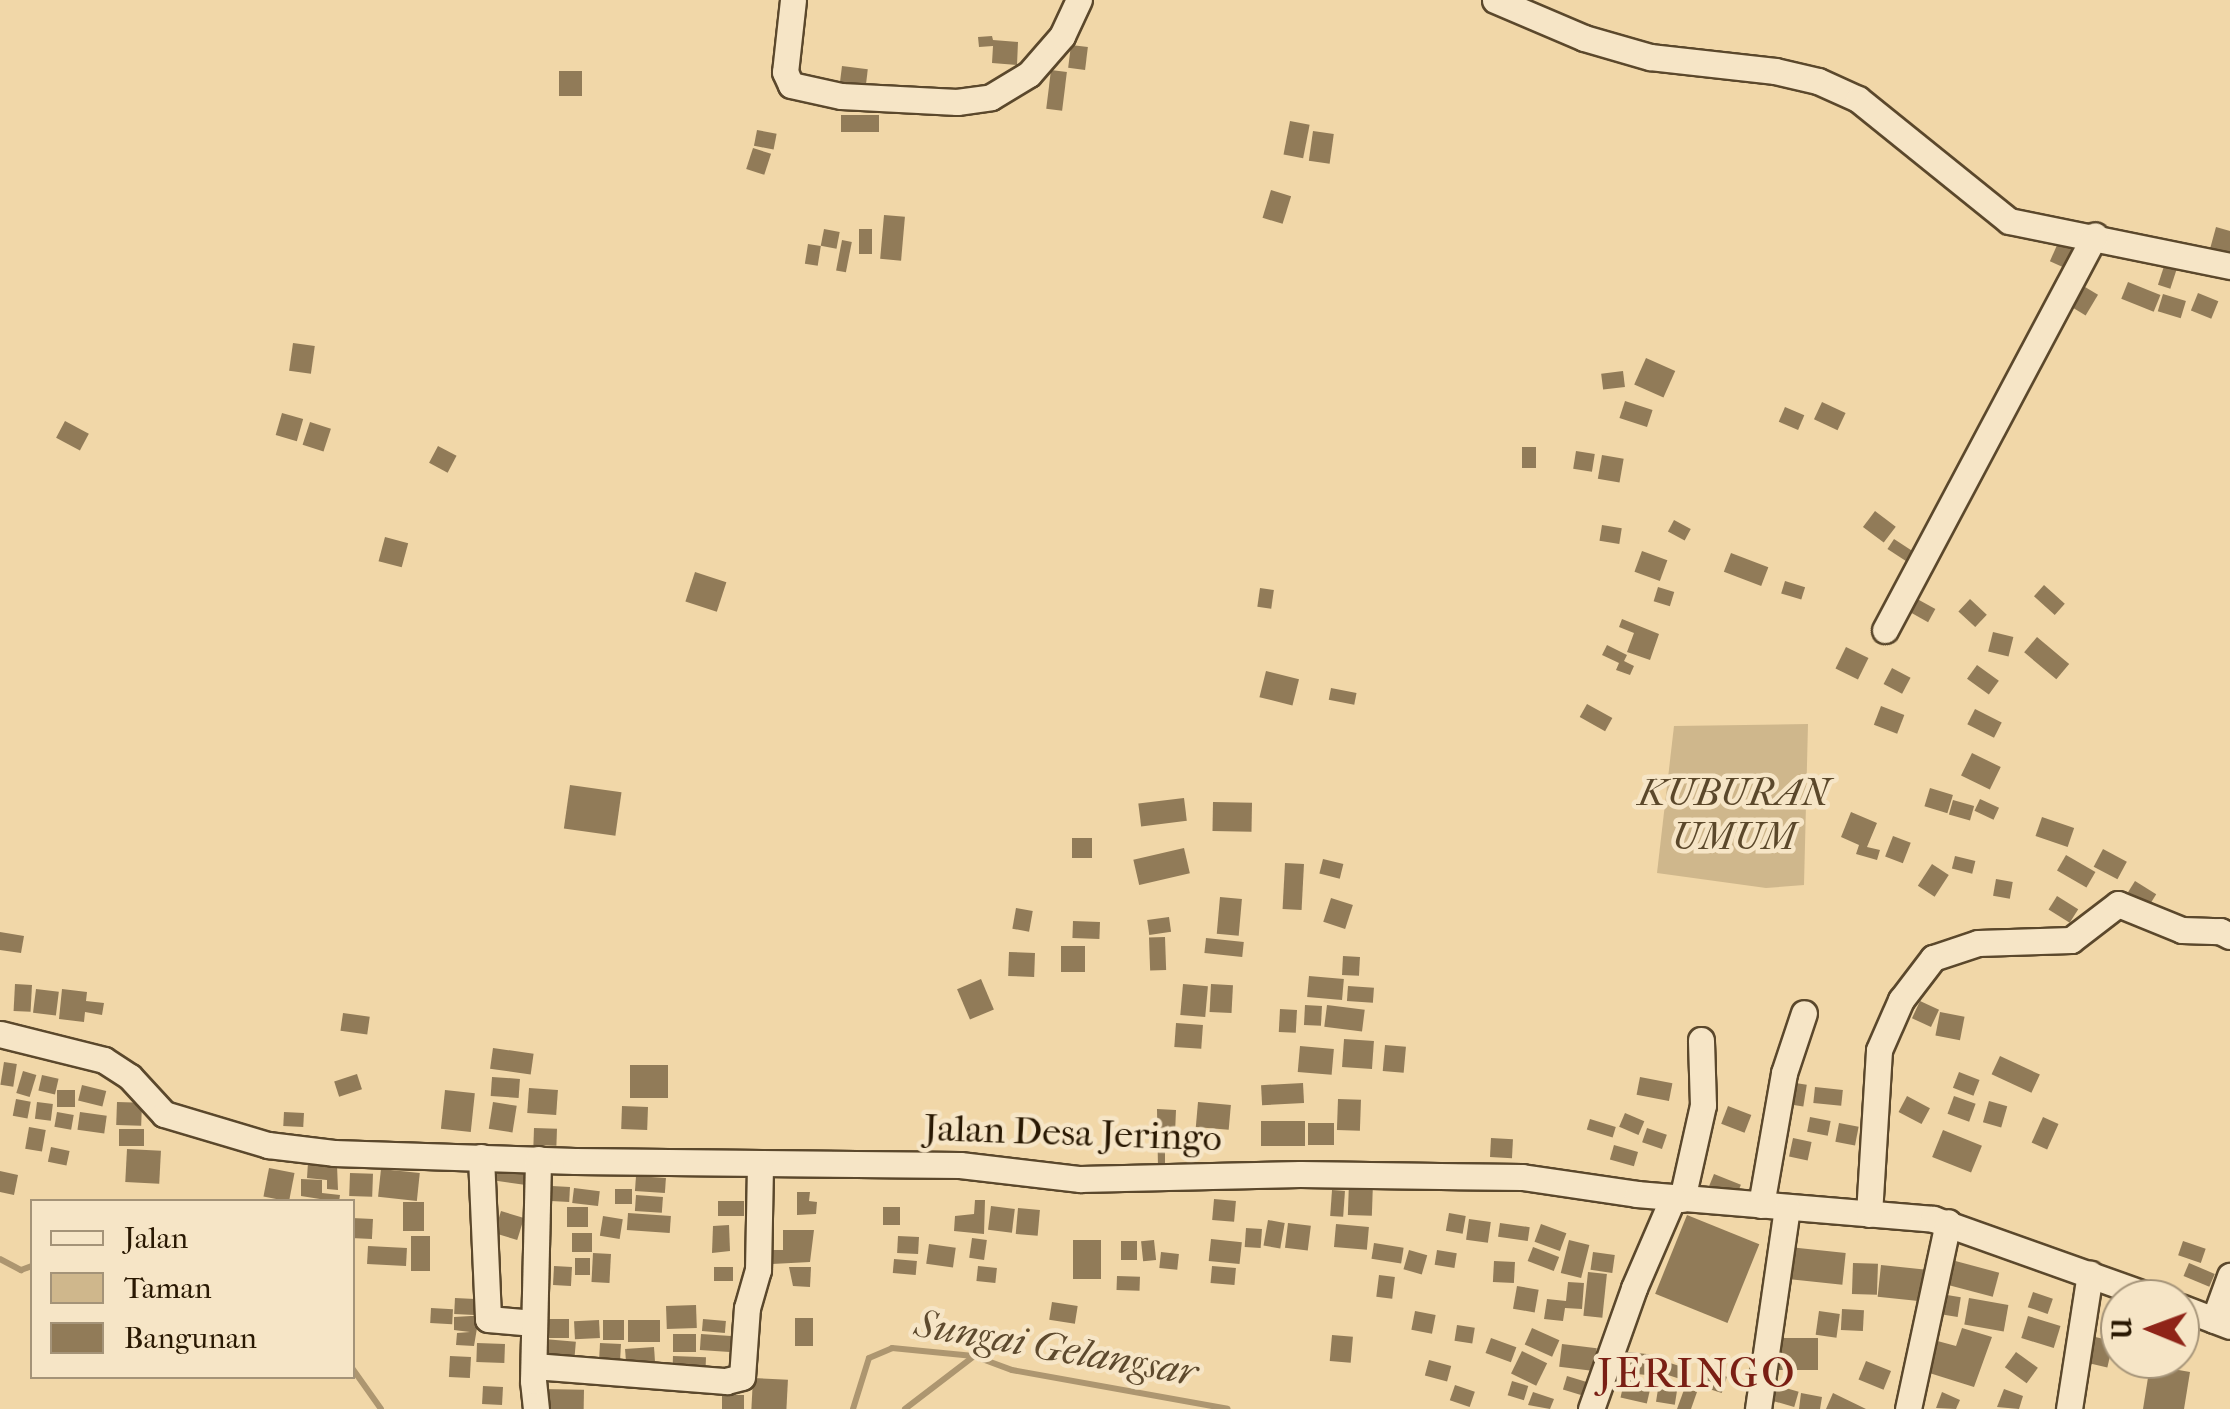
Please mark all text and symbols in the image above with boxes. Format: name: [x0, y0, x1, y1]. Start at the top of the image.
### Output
park label: KUBURAN UMUM: [1638, 770, 1830, 859]
street label: Jalan Desa Jeringo: [923, 1105, 1223, 1161]
legend: [30, 1199, 355, 1379]
text: Jalan: [124, 1221, 188, 1256]
text: Taman: [124, 1271, 212, 1306]
north arrow: [2100, 1279, 2200, 1379]
water label: Sungai Gelangsar: [911, 1300, 1201, 1396]
text: U: [2105, 1317, 2138, 1340]
text: Bangunan: [124, 1321, 257, 1356]
district label: JERINGO: [1597, 1349, 1797, 1399]

